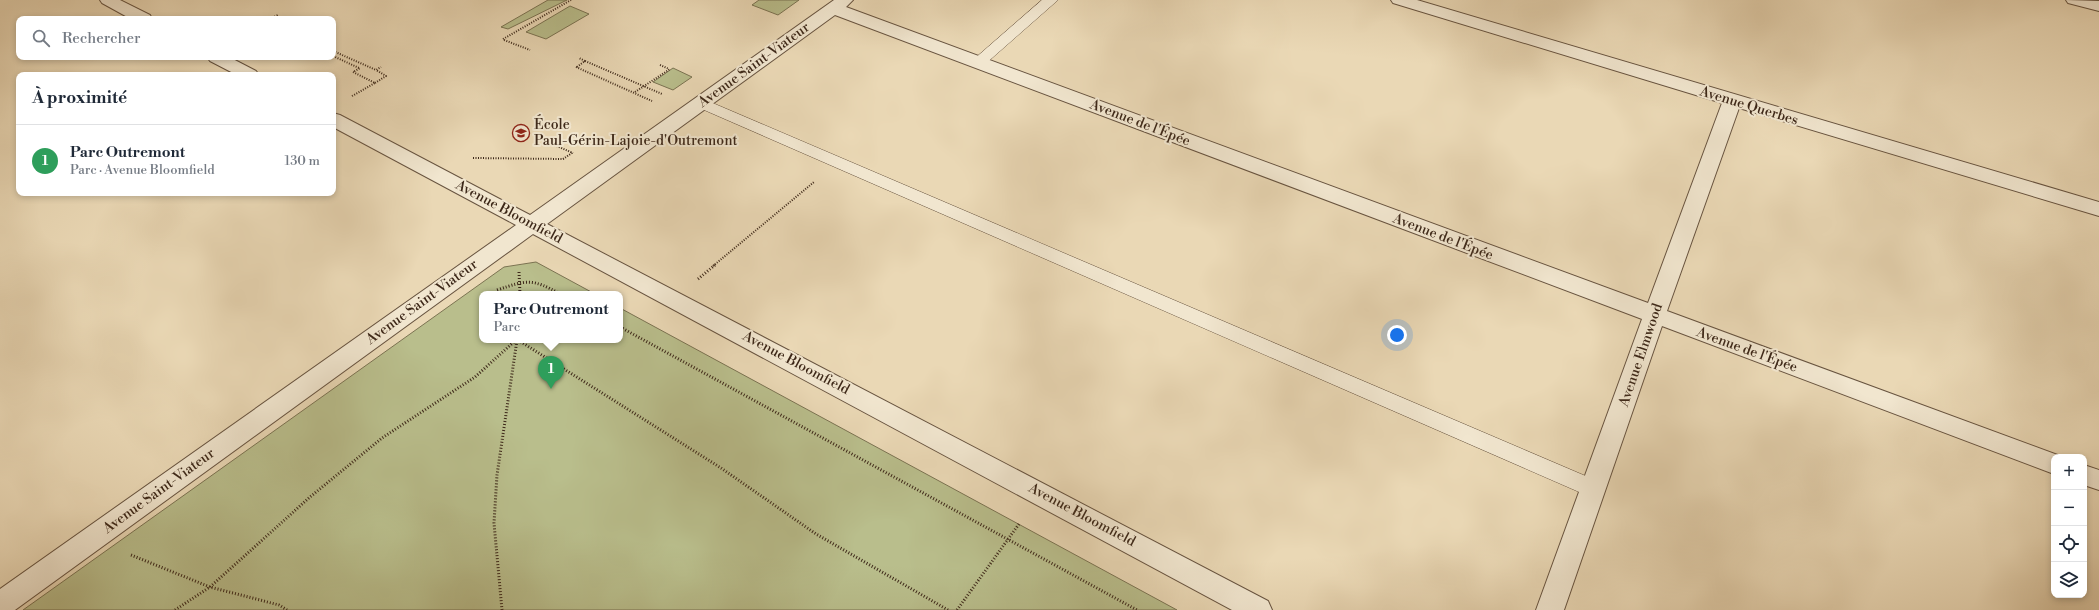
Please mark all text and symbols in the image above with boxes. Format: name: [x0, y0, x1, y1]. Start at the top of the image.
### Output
search box: [16, 16, 336, 60]
street label: Avenue Saint-Viateur: [694, 18, 813, 112]
icon: search: [30, 27, 52, 49]
text: Rechercher: [62, 29, 141, 48]
street label: Avenue Querbes: [1697, 82, 1800, 130]
text: À proximité: [32, 87, 127, 109]
street label: Avenue de l'Épée: [1086, 93, 1193, 150]
place label: École Paul-Gérin-Lajoie-d'Outremont: [534, 114, 738, 150]
school or university icon: École Paul-Gérin-Lajoie-d'Outremont: [511, 123, 531, 143]
text: Parc Outremont: [70, 143, 185, 162]
text: 1: [42, 153, 48, 169]
text: 130 m: [285, 153, 320, 169]
text: Parc · Avenue Bloomfield: [70, 162, 215, 178]
street label: Avenue Bloomfield: [451, 176, 566, 248]
street label: Avenue de l'Épée: [1389, 207, 1496, 264]
street label: Avenue Saint-Viateur: [362, 255, 481, 349]
popup: [479, 291, 623, 343]
text: Parc Outremont: [493, 300, 609, 319]
street label: Avenue Elmwood: [1615, 301, 1667, 410]
text: Parc: [493, 319, 520, 335]
street label: Avenue de l'Épée: [1693, 321, 1801, 377]
your location: [1387, 325, 1407, 345]
street label: Avenue Bloomfield: [738, 327, 853, 399]
pin: 1: [538, 356, 564, 389]
street label: Avenue Saint-Viateur: [99, 444, 218, 538]
map controls: [2051, 454, 2087, 598]
button: +: [2051, 454, 2087, 490]
street label: Avenue Bloomfield: [1024, 479, 1139, 551]
button: −: [2051, 490, 2087, 526]
button: locate: [2051, 526, 2087, 562]
button: layers: [2051, 562, 2087, 598]

